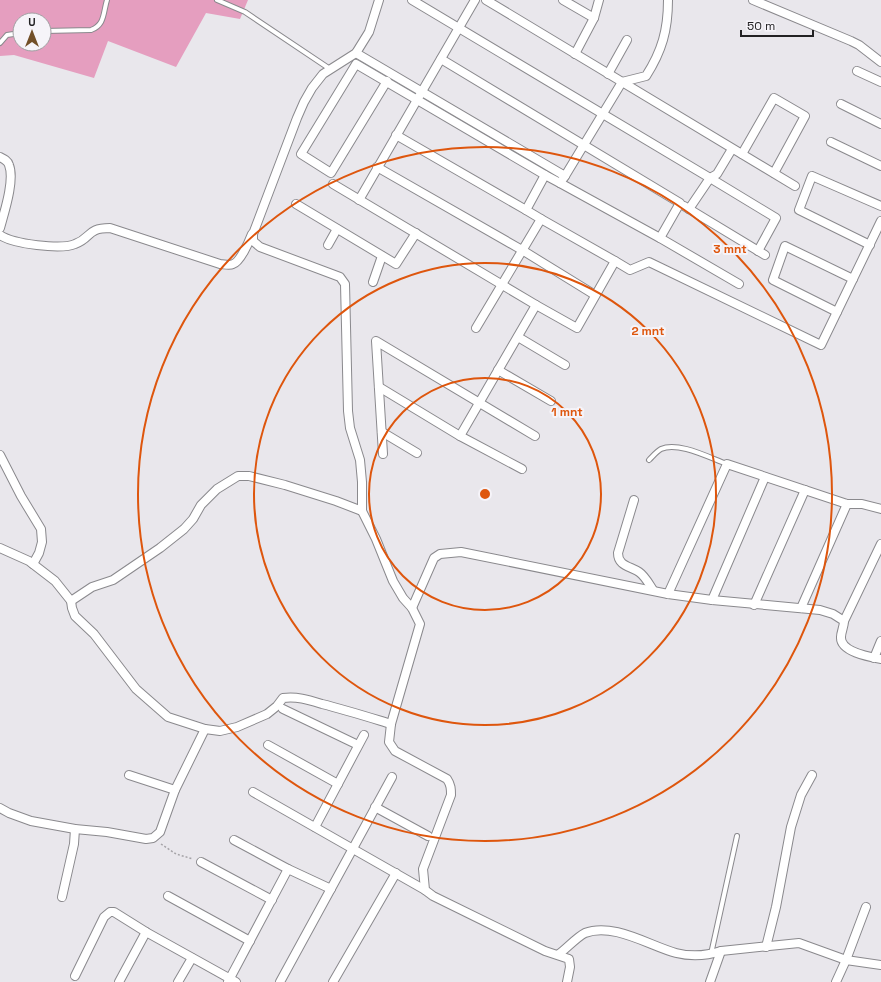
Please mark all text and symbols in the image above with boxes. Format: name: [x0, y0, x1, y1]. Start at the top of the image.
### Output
north arrow: [12, 12, 52, 52]
scale bar: [741, 12, 813, 38]
text: U: [28, 15, 36, 29]
text: 50 m: [747, 18, 775, 34]
text: 3 mnt: [713, 241, 747, 257]
text: 2 mnt: [631, 323, 665, 339]
text: 1 mnt: [551, 404, 583, 420]
centre of rings: [478, 487, 492, 501]

